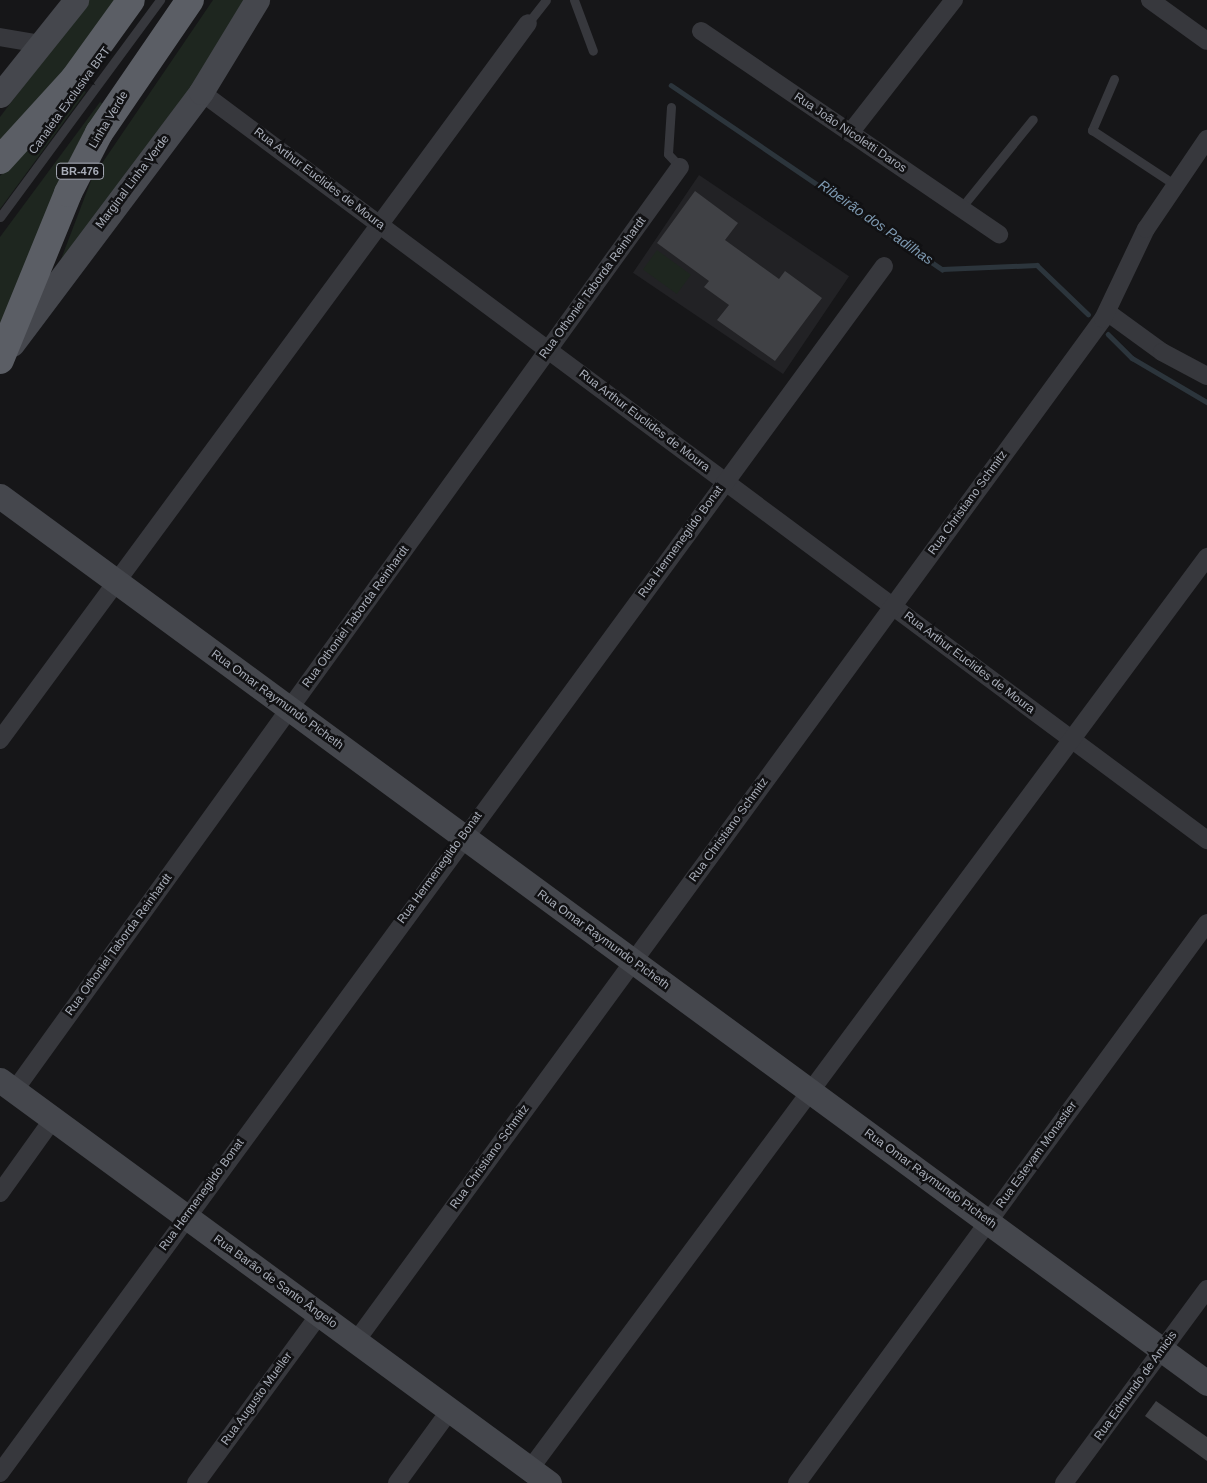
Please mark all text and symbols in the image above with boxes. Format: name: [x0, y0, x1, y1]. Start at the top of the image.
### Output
street label: Canaleta Exclusiva BRT: [26, 45, 114, 157]
street label: Linha Verde: [86, 89, 132, 151]
street label: Rua João Nicoletti Daros: [791, 90, 909, 176]
street label: Rua Arthur Euclides de Moura: [250, 125, 388, 233]
street label: Marginal Linha Verde: [93, 132, 173, 232]
road number: BR-476: [55, 162, 105, 180]
water label: Ribeirão dos Padilhas: [815, 176, 937, 268]
street label: Rua Othoniel Taborda Reinhardt: [537, 214, 649, 362]
street label: Rua Arthur Euclides de Moura: [575, 367, 713, 475]
street label: Rua Christiano Schmitz: [925, 448, 1011, 558]
street label: Rua Hermenegildo Bonat: [636, 483, 726, 601]
street label: Rua Othoniel Taborda Reinhardt: [300, 543, 412, 691]
street label: Rua Arthur Euclides de Moura: [900, 609, 1038, 717]
street label: Rua Omar Raymundo Picheth: [208, 647, 346, 753]
street label: Rua Christiano Schmitz: [686, 775, 772, 885]
street label: Rua Hermenegildo Bonat: [395, 809, 485, 927]
street label: Rua Othoniel Taborda Reinhardt: [63, 871, 175, 1019]
street label: Rua Omar Raymundo Picheth: [534, 887, 672, 993]
street label: Rua Estevam Monastier: [994, 1099, 1080, 1211]
street label: Rua Christiano Schmitz: [447, 1102, 533, 1212]
street label: Rua Omar Raymundo Picheth: [861, 1126, 999, 1232]
street label: Rua Hermenegildo Bonat: [157, 1136, 247, 1254]
street label: Rua Barão de Santo Ângelo: [210, 1232, 340, 1332]
street label: Rua Edmundo de Amicis: [1091, 1328, 1181, 1444]
street label: Rua Augusto Mueller: [218, 1349, 296, 1449]

